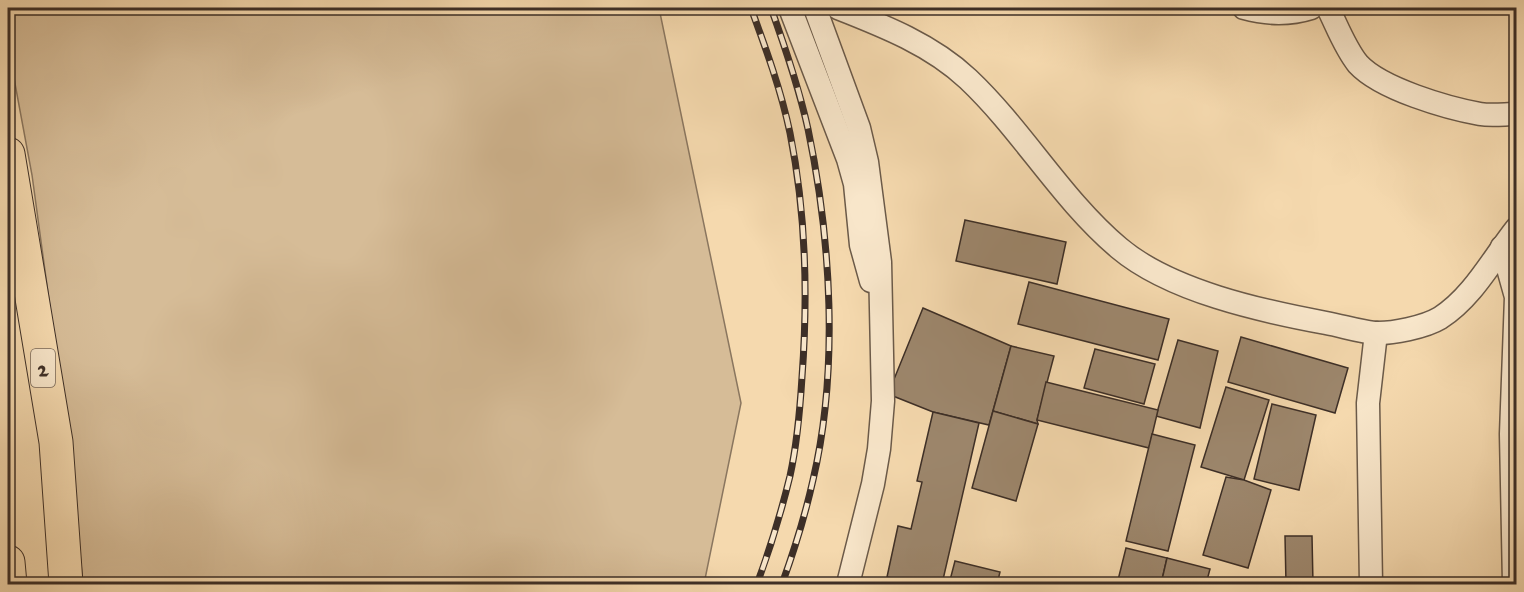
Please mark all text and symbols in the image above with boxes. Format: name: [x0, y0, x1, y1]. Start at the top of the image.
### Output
road number: 2: [31, 349, 55, 387]

